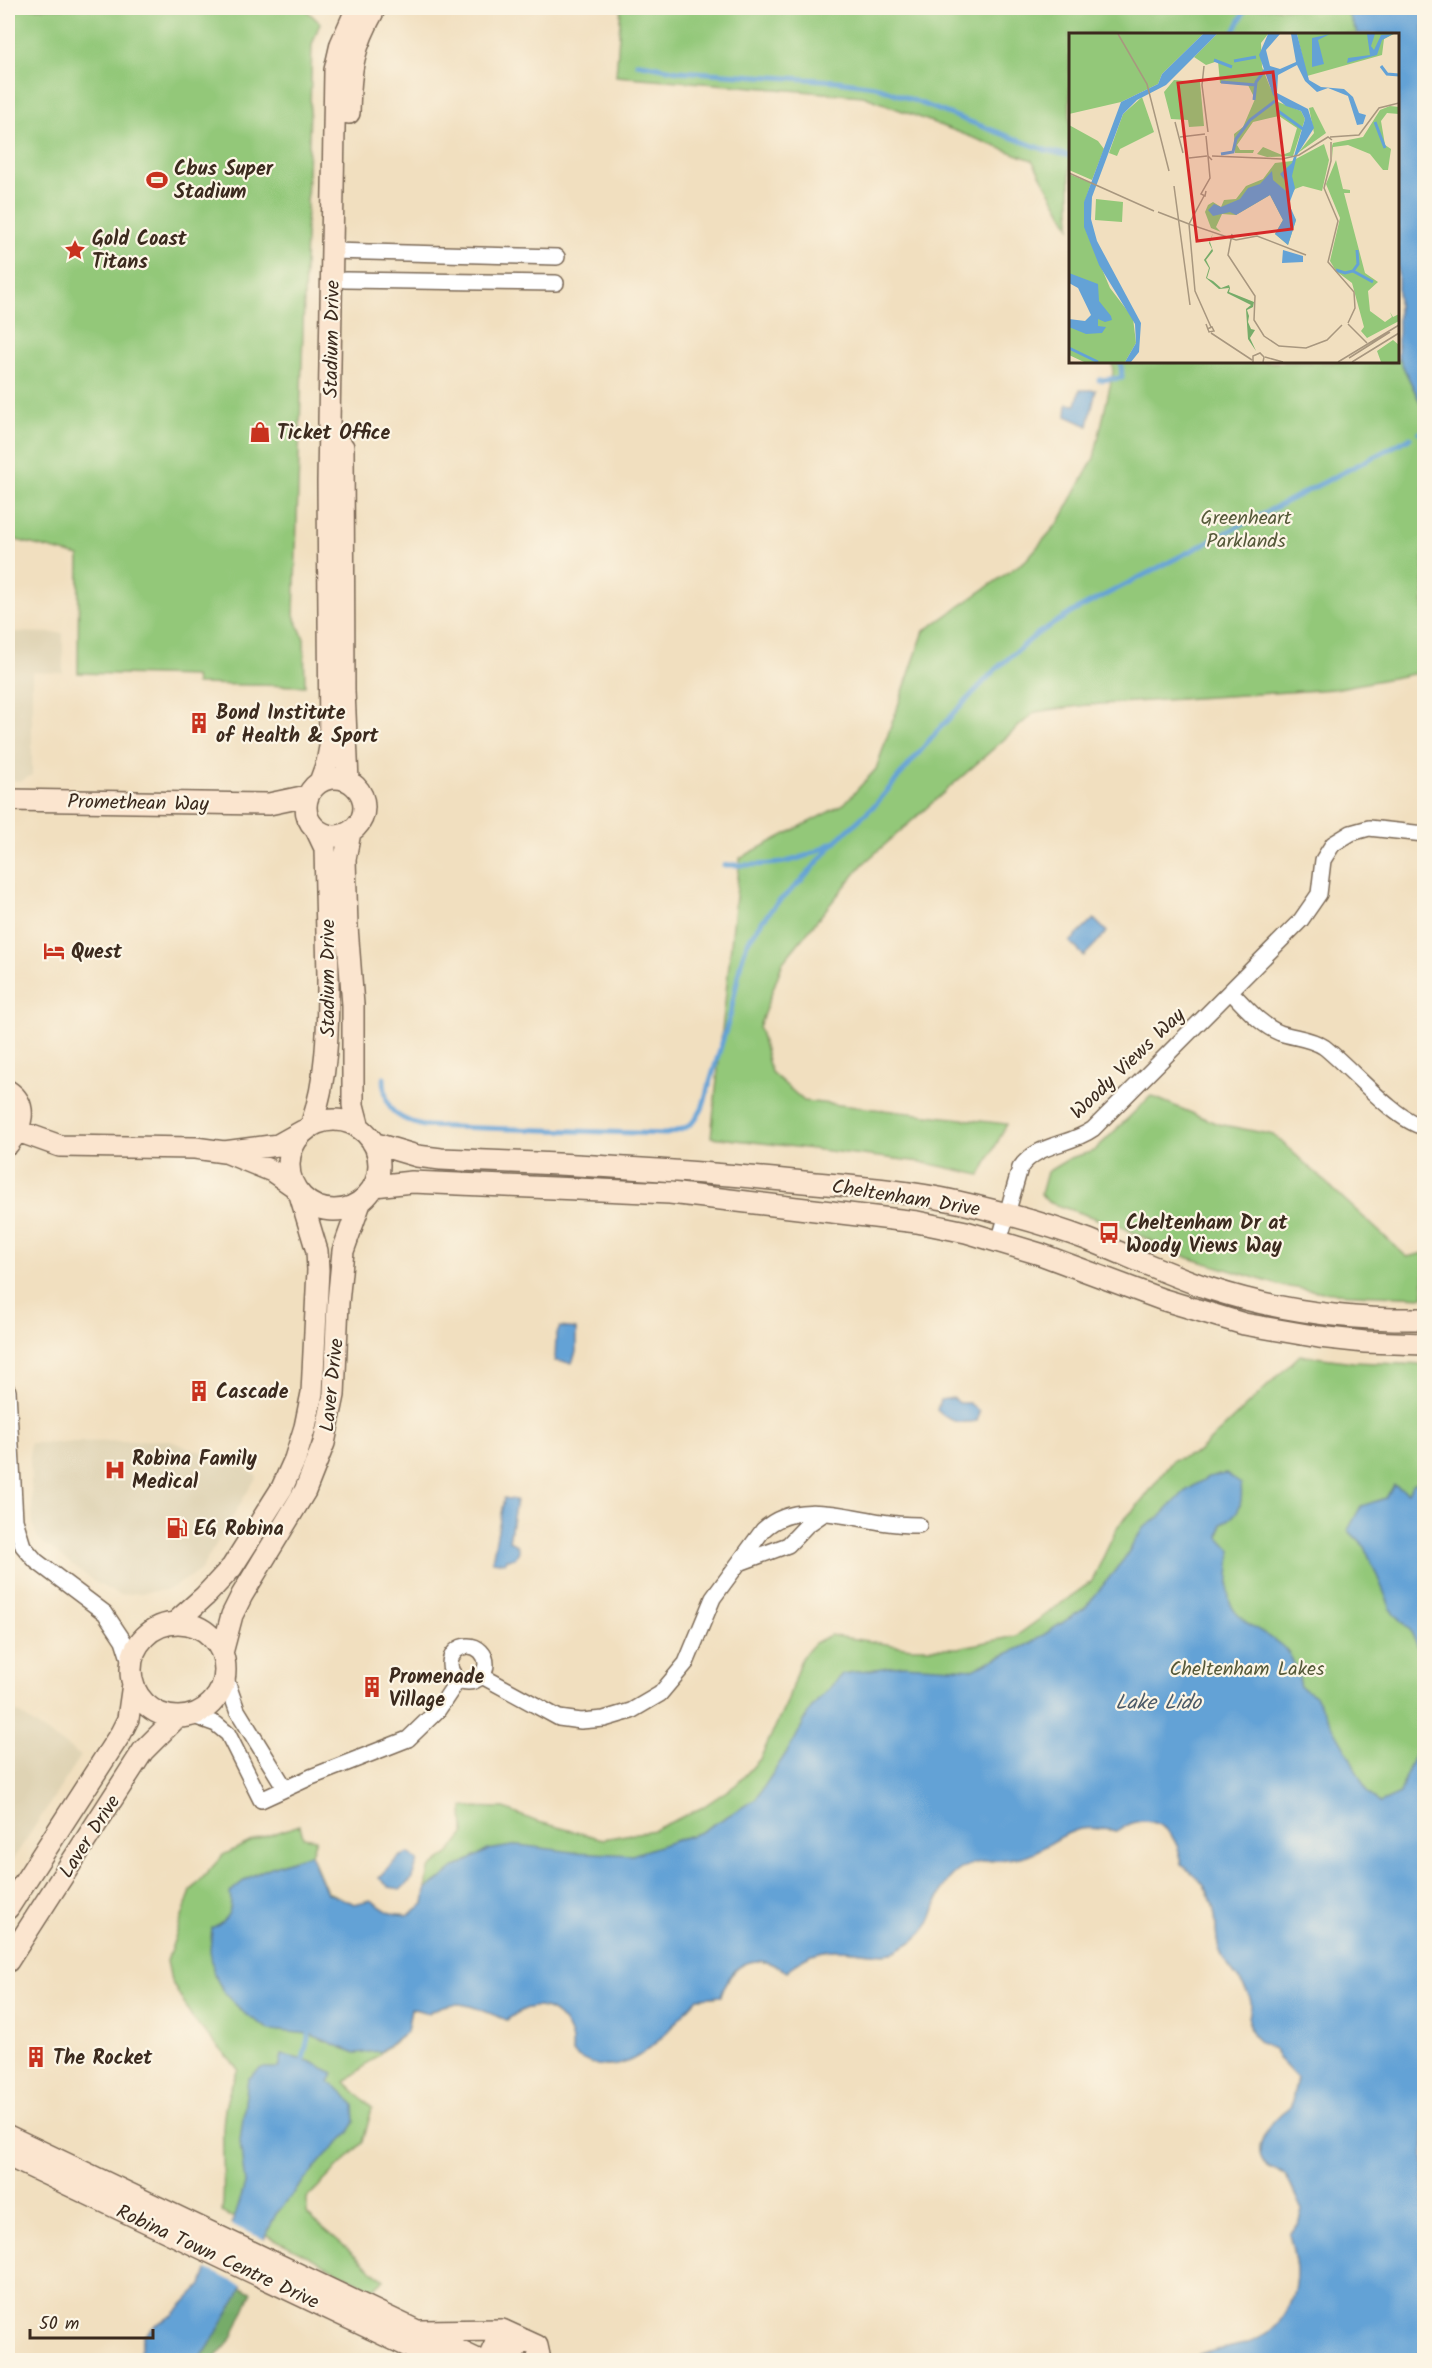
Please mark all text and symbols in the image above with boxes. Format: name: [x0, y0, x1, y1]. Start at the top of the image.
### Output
inset map: [1069, 33, 1399, 363]
place label: Cbus Super Stadium: [174, 154, 274, 209]
sports icon: Cbus Super Stadium: [145, 168, 169, 192]
place label: Gold Coast Titans: [92, 224, 188, 279]
place icon: Gold Coast Titans: [63, 238, 87, 262]
street label: Stadium Drive: [316, 280, 350, 398]
place label: Ticket Office: [277, 418, 390, 450]
shop icon: Ticket Office: [248, 420, 272, 444]
park label: Greenheart Parklands: [1201, 503, 1292, 558]
place label: Bond Institute of Health & Sport: [216, 698, 379, 753]
building icon: Bond Institute of Health & Sport: [187, 711, 211, 735]
street label: Promethean Way: [67, 787, 210, 821]
street label: Stadium Drive: [313, 919, 345, 1037]
place label: Quest: [71, 937, 123, 969]
hotel icon: Quest: [42, 939, 66, 963]
street label: Woody Views Way: [1063, 1000, 1194, 1128]
street label: Cheltenham Drive: [829, 1171, 982, 1226]
place label: Cheltenham Dr at Woody Views Way: [1126, 1208, 1289, 1263]
bus stop icon: Cheltenham Dr at Woody Views Way: [1097, 1221, 1121, 1245]
street label: Laver Drive: [312, 1337, 354, 1434]
place label: Cascade: [216, 1377, 289, 1409]
building icon: Cascade: [187, 1379, 211, 1403]
place label: Robina Family Medical: [132, 1444, 258, 1499]
hospital icon: Robina Family Medical: [103, 1458, 127, 1482]
place label: EG Robina: [194, 1514, 284, 1546]
fuel station icon: EG Robina: [165, 1516, 189, 1540]
park label: Cheltenham Lakes: [1169, 1654, 1325, 1686]
place label: Promenade Village: [389, 1662, 485, 1717]
building icon: Promenade Village: [360, 1675, 384, 1699]
water label: Lake Lido: [1115, 1687, 1202, 1720]
street label: Laver Drive: [52, 1789, 130, 1885]
place label: The Rocket: [53, 2043, 153, 2075]
building icon: The Rocket: [24, 2045, 48, 2069]
street label: Robina Town Centre Drive: [110, 2197, 324, 2319]
scale bar: [30, 2302, 153, 2340]
text: 50 m: [39, 2310, 79, 2339]

